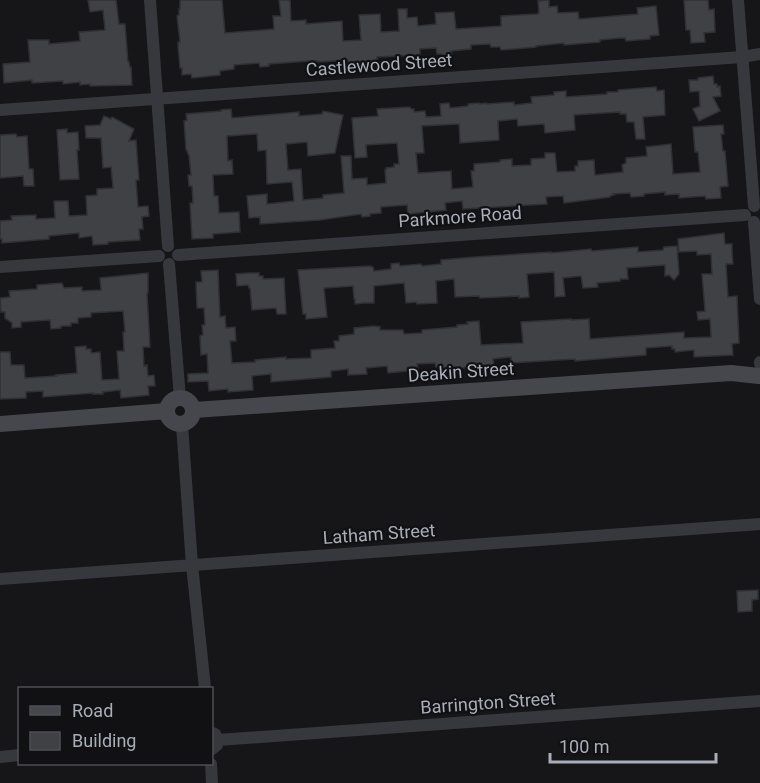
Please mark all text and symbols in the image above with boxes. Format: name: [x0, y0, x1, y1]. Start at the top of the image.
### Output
street label: Castlewood Street: [305, 49, 453, 80]
street label: Parkmore Road: [398, 202, 522, 231]
street label: Deakin Street: [407, 357, 515, 386]
street label: Latham Street: [322, 519, 436, 548]
legend: [18, 687, 213, 765]
street label: Barrington Street: [420, 687, 556, 718]
text: Road: [72, 700, 113, 721]
scale bar: [550, 726, 716, 764]
text: Building: [72, 730, 136, 751]
text: 100 m: [559, 736, 610, 757]

